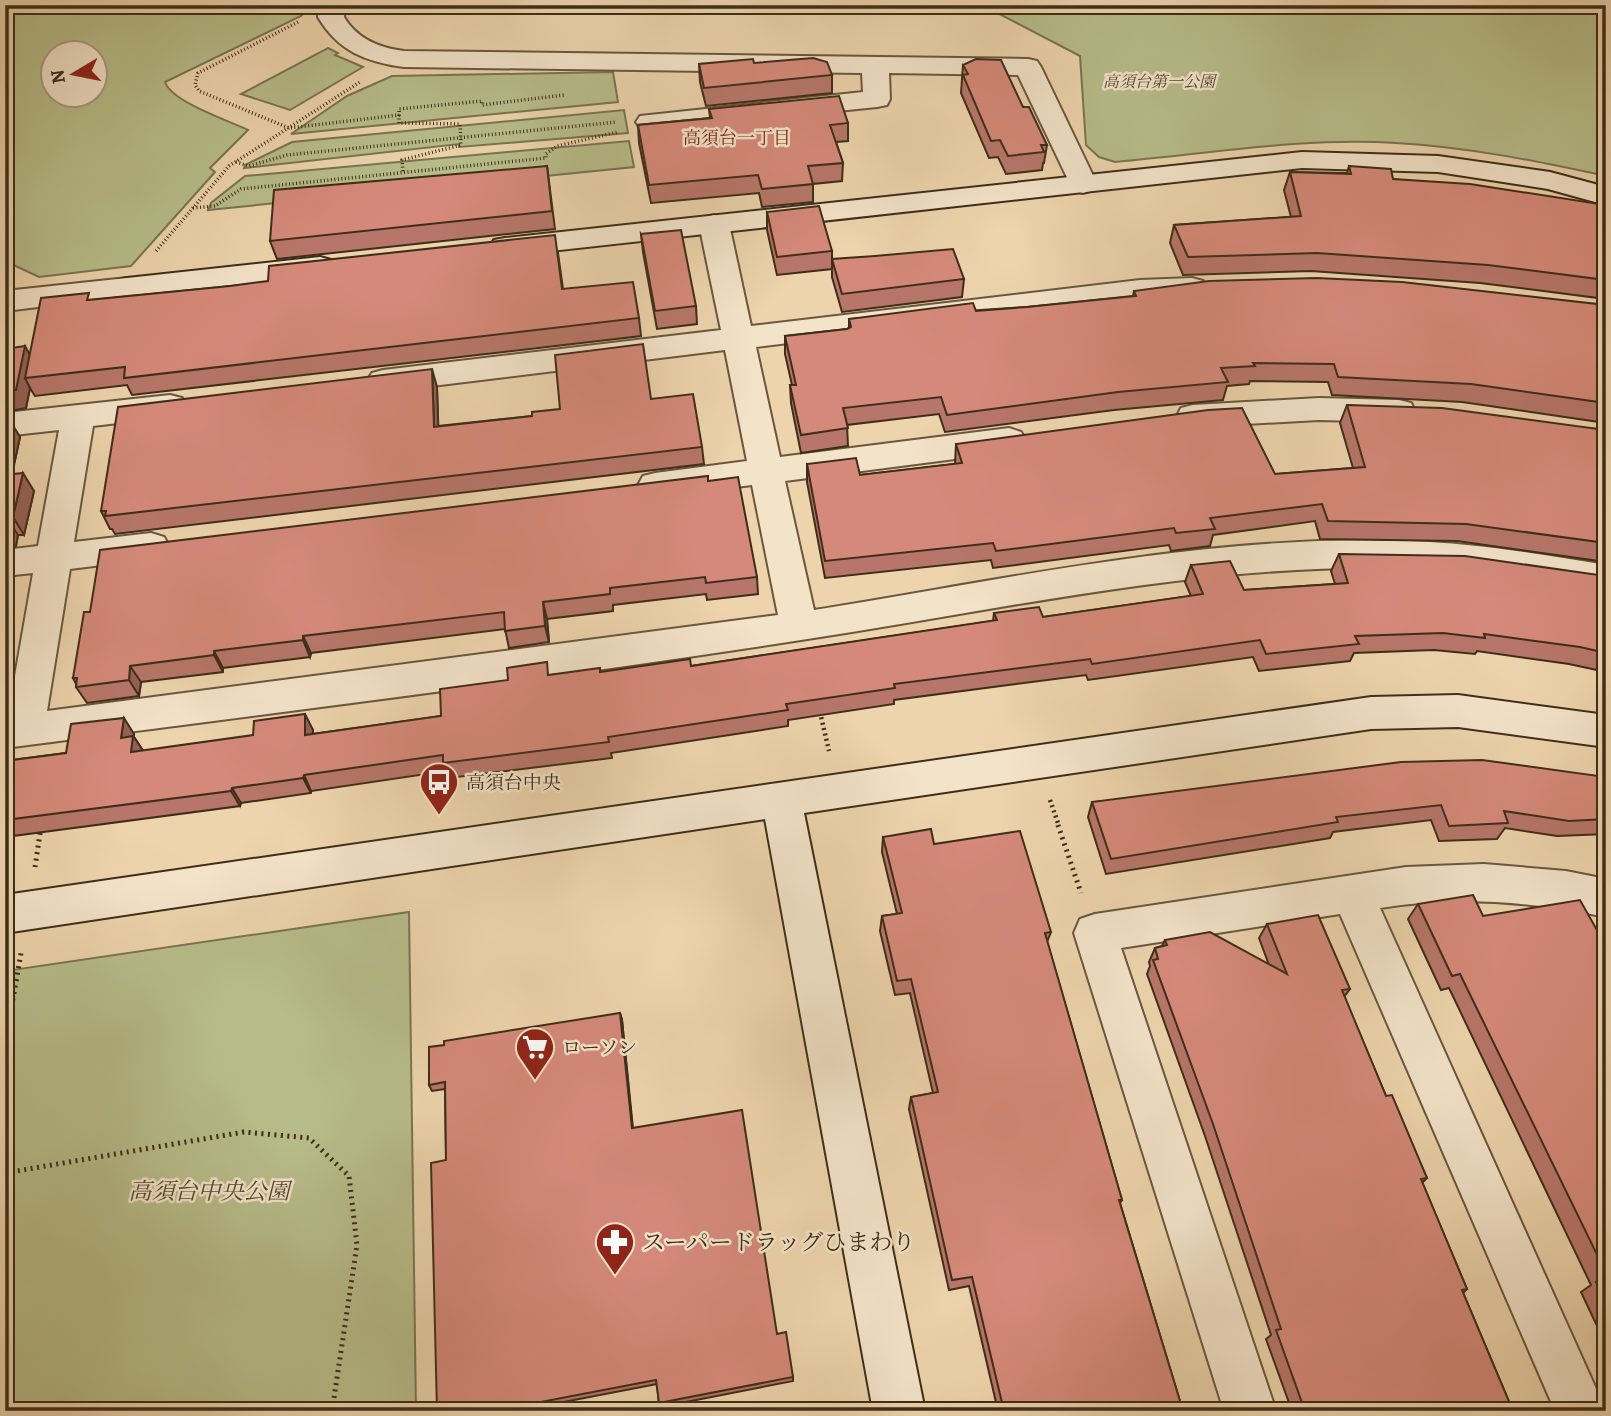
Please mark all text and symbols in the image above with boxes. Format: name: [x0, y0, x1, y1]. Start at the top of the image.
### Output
north arrow: [38, 38, 108, 108]
text: N: [44, 68, 72, 86]
park label: 高須台第一公園: [1103, 71, 1218, 93]
district label: 高須台一丁目: [683, 126, 791, 150]
bus stop icon: 高須台中央: [418, 761, 460, 816]
place label: 高須台中央: [466, 770, 561, 796]
supermarket icon: ローソン: [514, 1026, 556, 1081]
place label: ローソン: [562, 1035, 637, 1061]
park label: 高須台中央公園: [129, 1176, 294, 1207]
pharmacy icon: スーパードラッグひまわり: [594, 1221, 636, 1276]
place label: スーパードラッグひまわり: [642, 1227, 915, 1258]

